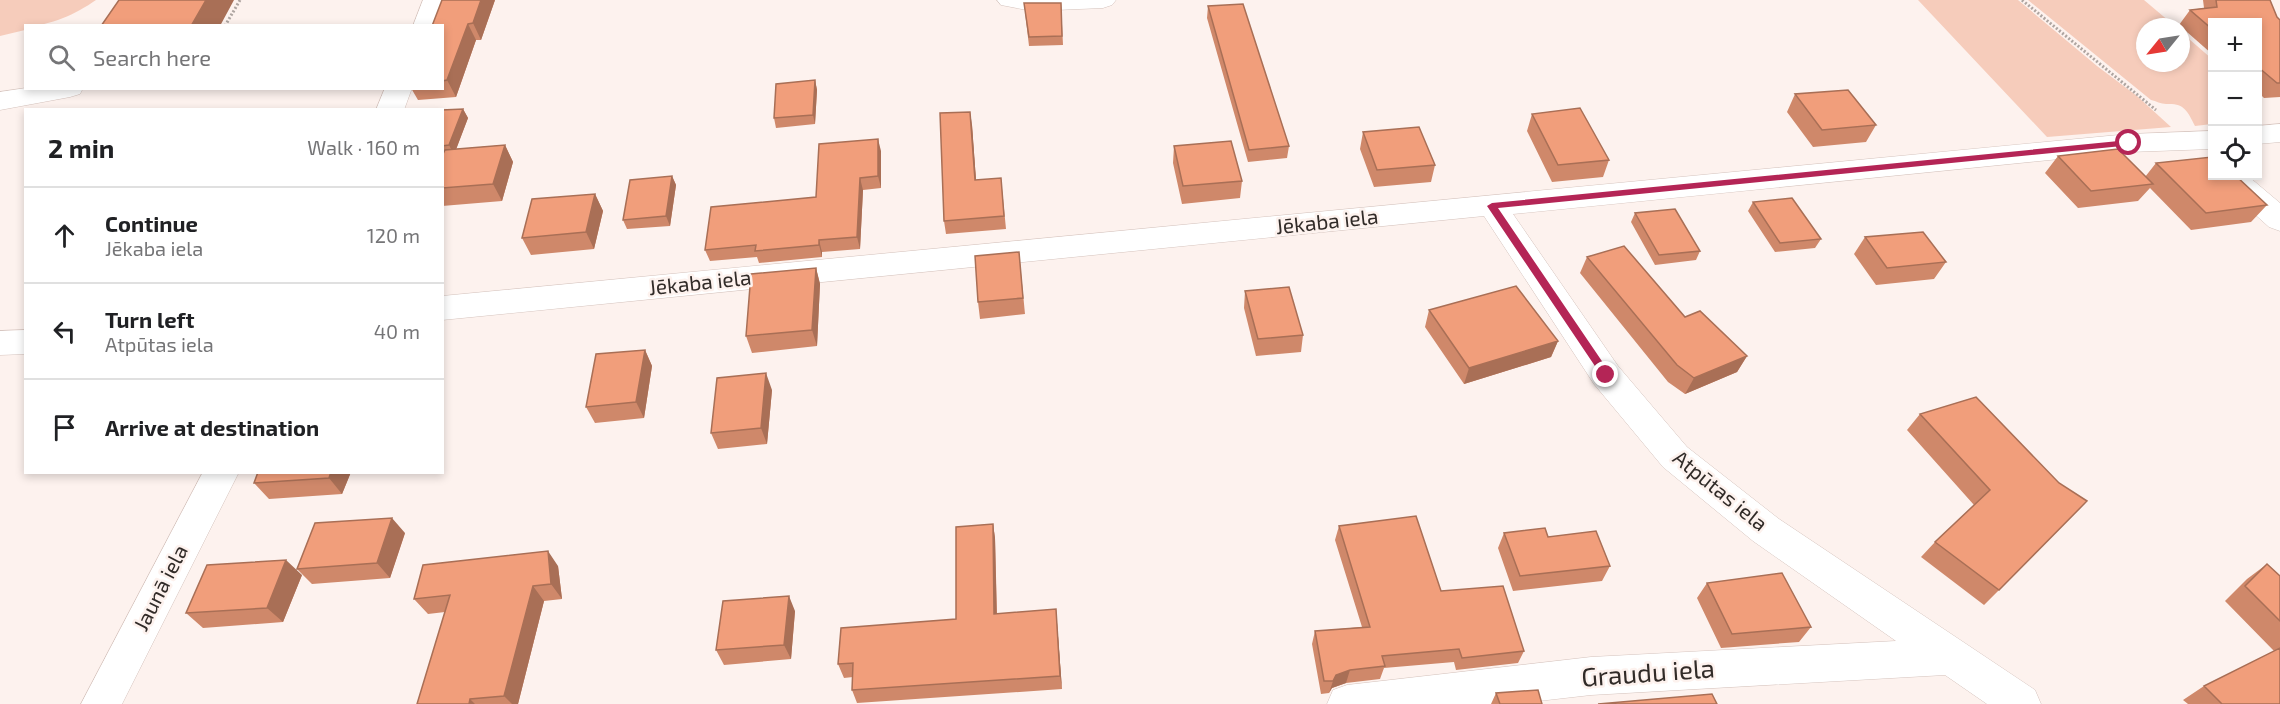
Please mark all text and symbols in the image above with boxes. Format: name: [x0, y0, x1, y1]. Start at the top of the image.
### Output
north arrow: [2136, 18, 2190, 72]
map controls: [2208, 18, 2262, 180]
button: +: [2208, 18, 2262, 72]
search box: [24, 24, 444, 90]
icon: search: [45, 41, 78, 74]
text: Search here: [93, 44, 211, 70]
button: −: [2208, 72, 2262, 126]
button: locate: [2208, 126, 2262, 180]
route start: [2115, 129, 2141, 155]
text: 2 min: [48, 132, 114, 163]
text: Walk · 160 m: [307, 135, 420, 159]
street label: Jēkaba iela: [1274, 203, 1379, 238]
text: Continue: [105, 210, 198, 236]
icon: ahead: [48, 219, 81, 252]
text: 120 m: [367, 223, 420, 247]
text: Jēkaba iela: [105, 236, 203, 260]
street label: Jēkaba iela: [647, 264, 752, 299]
text: Turn left: [105, 306, 194, 332]
icon: left: [48, 315, 81, 348]
text: 40 m: [374, 319, 420, 343]
text: Atpūtas iela: [105, 332, 214, 356]
route end: [1592, 361, 1618, 387]
icon: arrive: [48, 411, 81, 444]
text: Arrive at destination: [105, 414, 319, 440]
street label: Atpūtas iela: [1669, 444, 1773, 535]
street label: Jaunā iela: [127, 540, 192, 635]
street label: Graudu iela: [1580, 651, 1716, 692]

